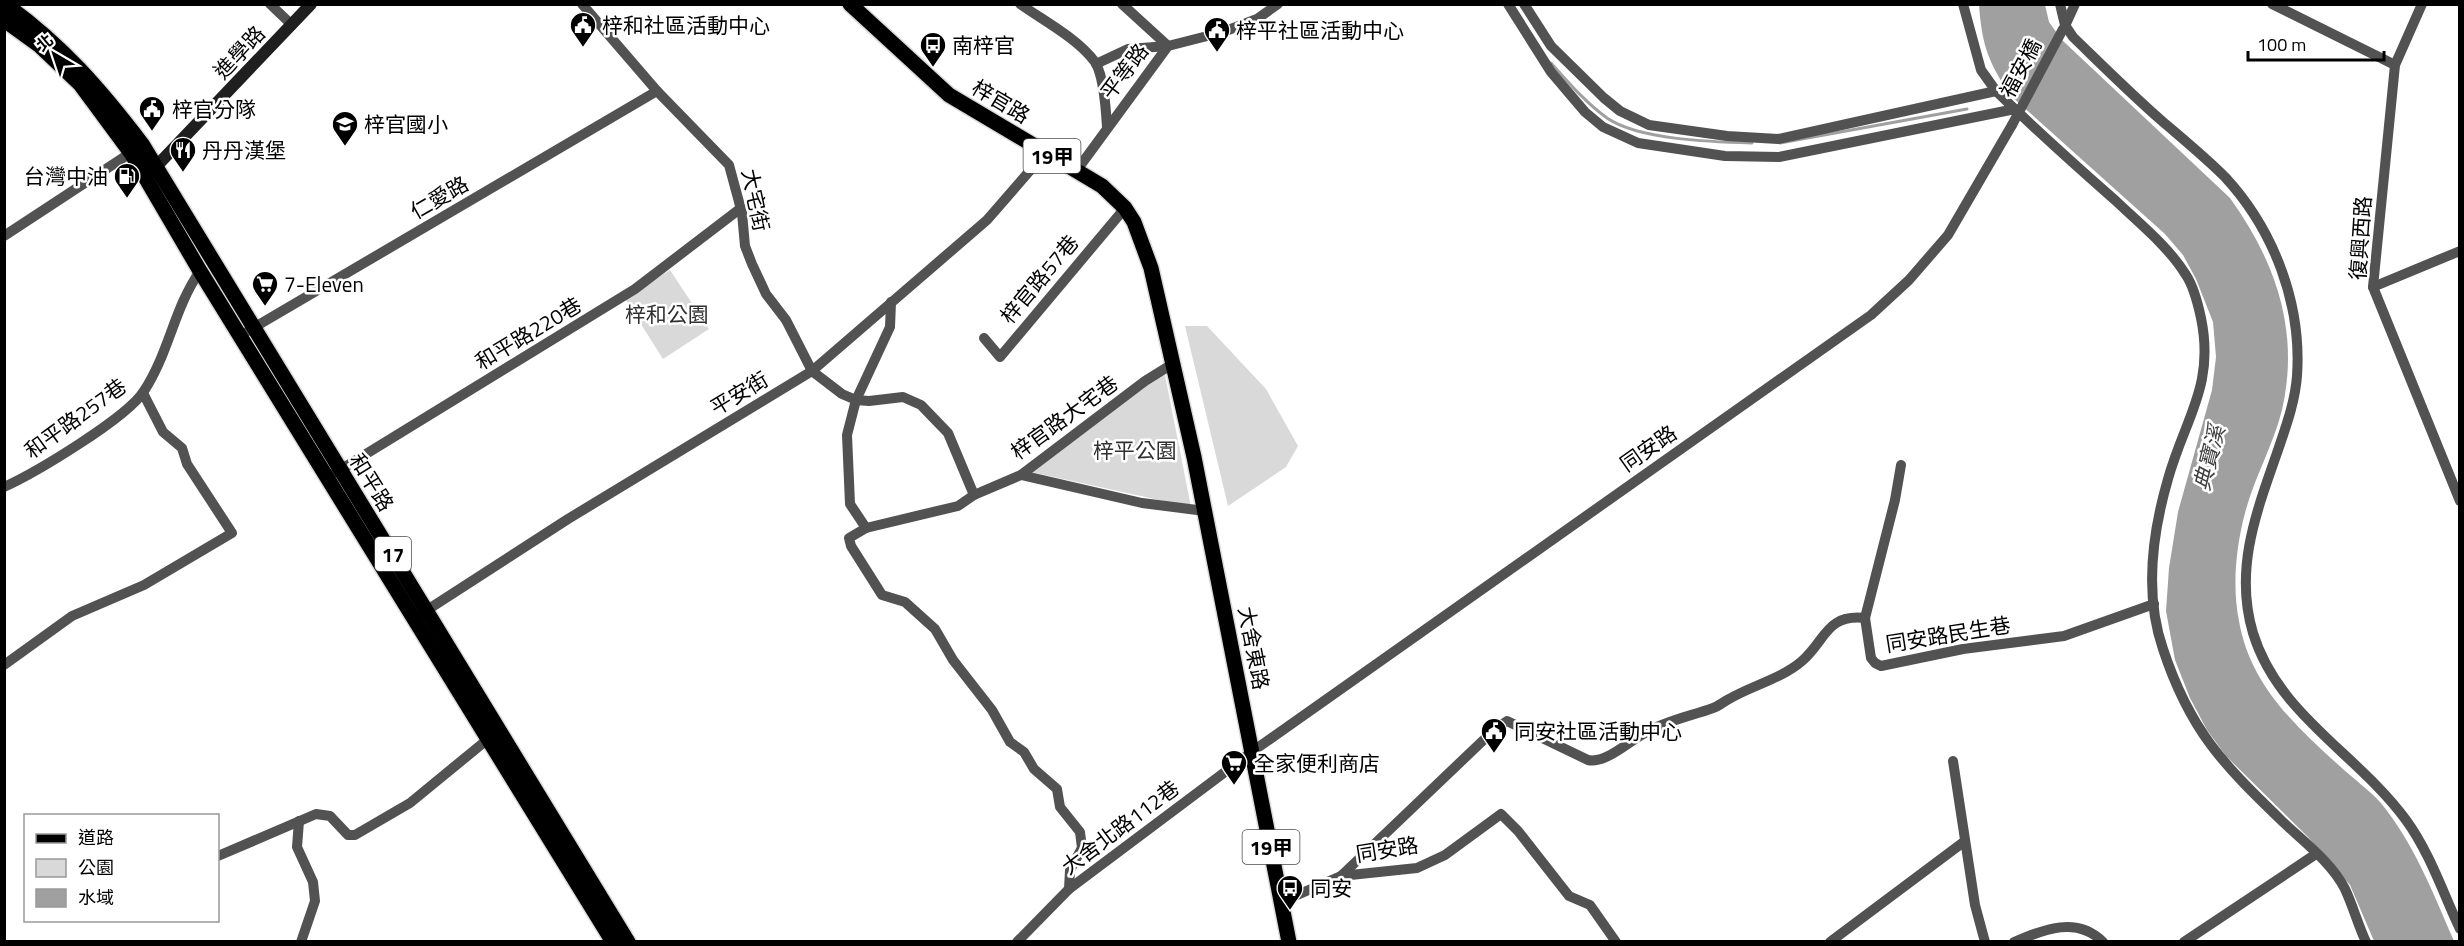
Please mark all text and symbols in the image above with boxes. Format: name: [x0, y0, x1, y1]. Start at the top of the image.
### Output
place label: 梓和社區活動中心: [602, 9, 770, 41]
public building icon: 梓和社區活動中心: [568, 10, 598, 48]
place label: 梓平社區活動中心: [1236, 14, 1404, 46]
public building icon: 梓平社區活動中心: [1202, 15, 1232, 53]
street label: 進學路: [206, 18, 272, 86]
north arrow: [24, 24, 84, 84]
scale bar: [2248, 24, 2384, 62]
text: 北: [31, 28, 58, 57]
place label: 南梓官: [952, 29, 1015, 61]
bus stop icon: 南梓官: [918, 30, 948, 68]
text: 100 m: [2257, 31, 2306, 58]
street label: 福安橋: [1991, 33, 2049, 103]
street label: 平等路: [1092, 36, 1156, 106]
street label: 梓官路: [966, 71, 1036, 131]
place label: 梓官分隊: [172, 93, 256, 125]
public building icon: 梓官分隊: [137, 94, 167, 132]
place label: 梓官國小: [364, 108, 448, 140]
school or university icon: 梓官國小: [330, 109, 360, 147]
place label: 丹丹漢堡: [202, 134, 286, 166]
restaurant icon: 丹丹漢堡: [168, 135, 198, 173]
road number: 19甲: [1024, 139, 1080, 173]
place label: 台灣中油: [24, 160, 108, 192]
fuel station icon: 台灣中油: [112, 161, 142, 199]
street label: 大宅街: [734, 166, 778, 234]
street label: 仁愛路: [404, 167, 474, 227]
street label: 復興西路: [2341, 195, 2379, 281]
street label: 梓官路57巷: [992, 228, 1086, 330]
place label: 7-Eleven: [284, 268, 364, 300]
supermarket icon: 7-Eleven: [250, 269, 280, 307]
street label: 和平路220巷: [469, 289, 587, 377]
park label: 梓和公園: [625, 298, 709, 330]
street label: 平安街: [704, 363, 774, 423]
street label: 梓官路大宅巷: [1004, 367, 1124, 467]
street label: 和平路257巷: [17, 370, 133, 466]
street label: 同安路: [1613, 417, 1683, 479]
water label: 典寶溪: [2185, 419, 2234, 494]
park label: 梓平公園: [1093, 434, 1177, 466]
street label: 和平路: [342, 447, 402, 517]
road number: 17: [375, 537, 411, 571]
street label: 大舍東路: [1230, 604, 1278, 692]
street label: 同安路民生巷: [1883, 608, 2013, 660]
place label: 同安社區活動中心: [1514, 715, 1682, 747]
public building icon: 同安社區活動中心: [1479, 716, 1509, 754]
place label: 全家便利商店: [1254, 747, 1380, 779]
supermarket icon: 全家便利商店: [1219, 748, 1249, 786]
street label: 大舍北路112巷: [1054, 772, 1186, 882]
legend: [24, 814, 219, 922]
text: 道路: [78, 824, 114, 851]
street label: 同安路: [1353, 828, 1421, 870]
road number: 19甲: [1242, 830, 1300, 864]
text: 公園: [78, 854, 114, 881]
place label: 同安: [1310, 872, 1352, 904]
bus stop icon: 同安: [1275, 873, 1305, 911]
text: 水域: [78, 884, 114, 911]

